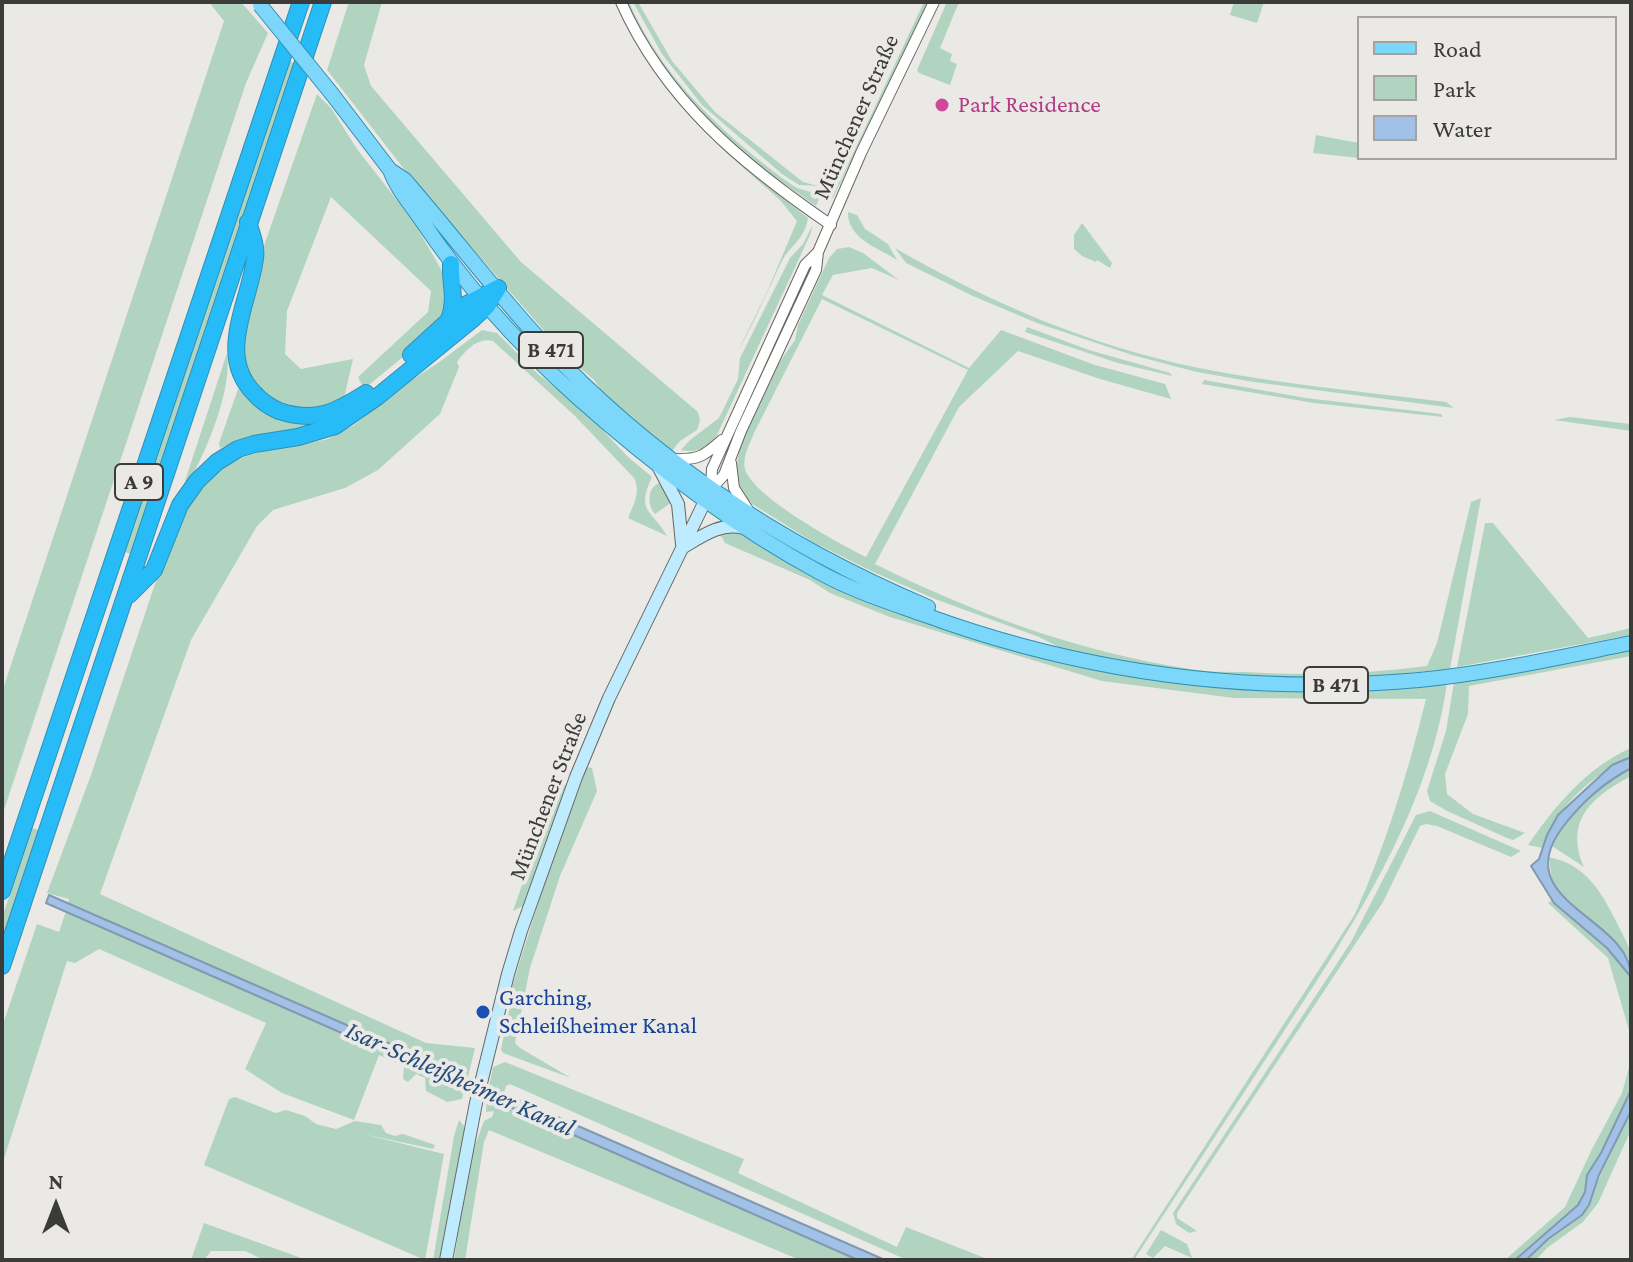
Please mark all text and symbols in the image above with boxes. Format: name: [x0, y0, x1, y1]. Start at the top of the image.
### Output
legend: [1357, 16, 1617, 160]
street label: Münchener Straße: [807, 30, 905, 204]
text: Road: [1433, 35, 1482, 62]
text: Park: [1433, 75, 1476, 102]
place label: Park Residence: [958, 91, 1101, 119]
marker: Park Residence: [933, 96, 951, 114]
text: Water: [1433, 115, 1492, 142]
road number: B 471: [519, 332, 583, 368]
road number: A 9: [115, 464, 163, 500]
road number: B 471: [1304, 667, 1368, 703]
street label: Münchener Straße: [503, 708, 593, 884]
place label: Garching, Schleißheimer Kanal: [499, 984, 697, 1040]
marker: Garching, Schleißheimer Kanal: [474, 1003, 492, 1021]
water label: Isar-Schleißheimer Kanal: [341, 1015, 579, 1143]
north arrow: [16, 1166, 96, 1246]
text: N: [49, 1169, 64, 1194]

